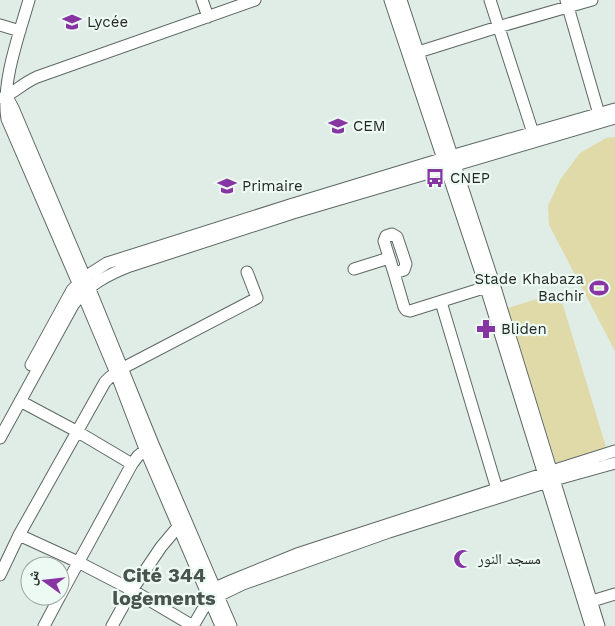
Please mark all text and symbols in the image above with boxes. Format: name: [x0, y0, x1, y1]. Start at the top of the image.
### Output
school or university icon: Lycée: [61, 11, 83, 33]
place label: Lycée: [87, 13, 128, 31]
school or university icon: CEM: [327, 115, 349, 137]
place label: CEM: [353, 117, 386, 135]
bus stop icon: CNEP: [424, 167, 446, 189]
place label: CNEP: [450, 169, 490, 187]
school or university icon: Primaire: [216, 175, 238, 197]
place label: Primaire: [242, 177, 303, 195]
place label: Stade Khabaza Bachir: [474, 270, 585, 305]
sports icon: Stade Khabaza Bachir: [588, 277, 610, 299]
pharmacy icon: Bliden: [475, 318, 497, 340]
place label: Bliden: [501, 320, 547, 338]
mosque icon: مسجد النور: [452, 548, 474, 570]
place label: مسجد النور: [477, 550, 541, 568]
north arrow: [20, 556, 70, 606]
district label: Cité 344 logements: [112, 563, 216, 610]
text: ش: [23, 568, 43, 587]

